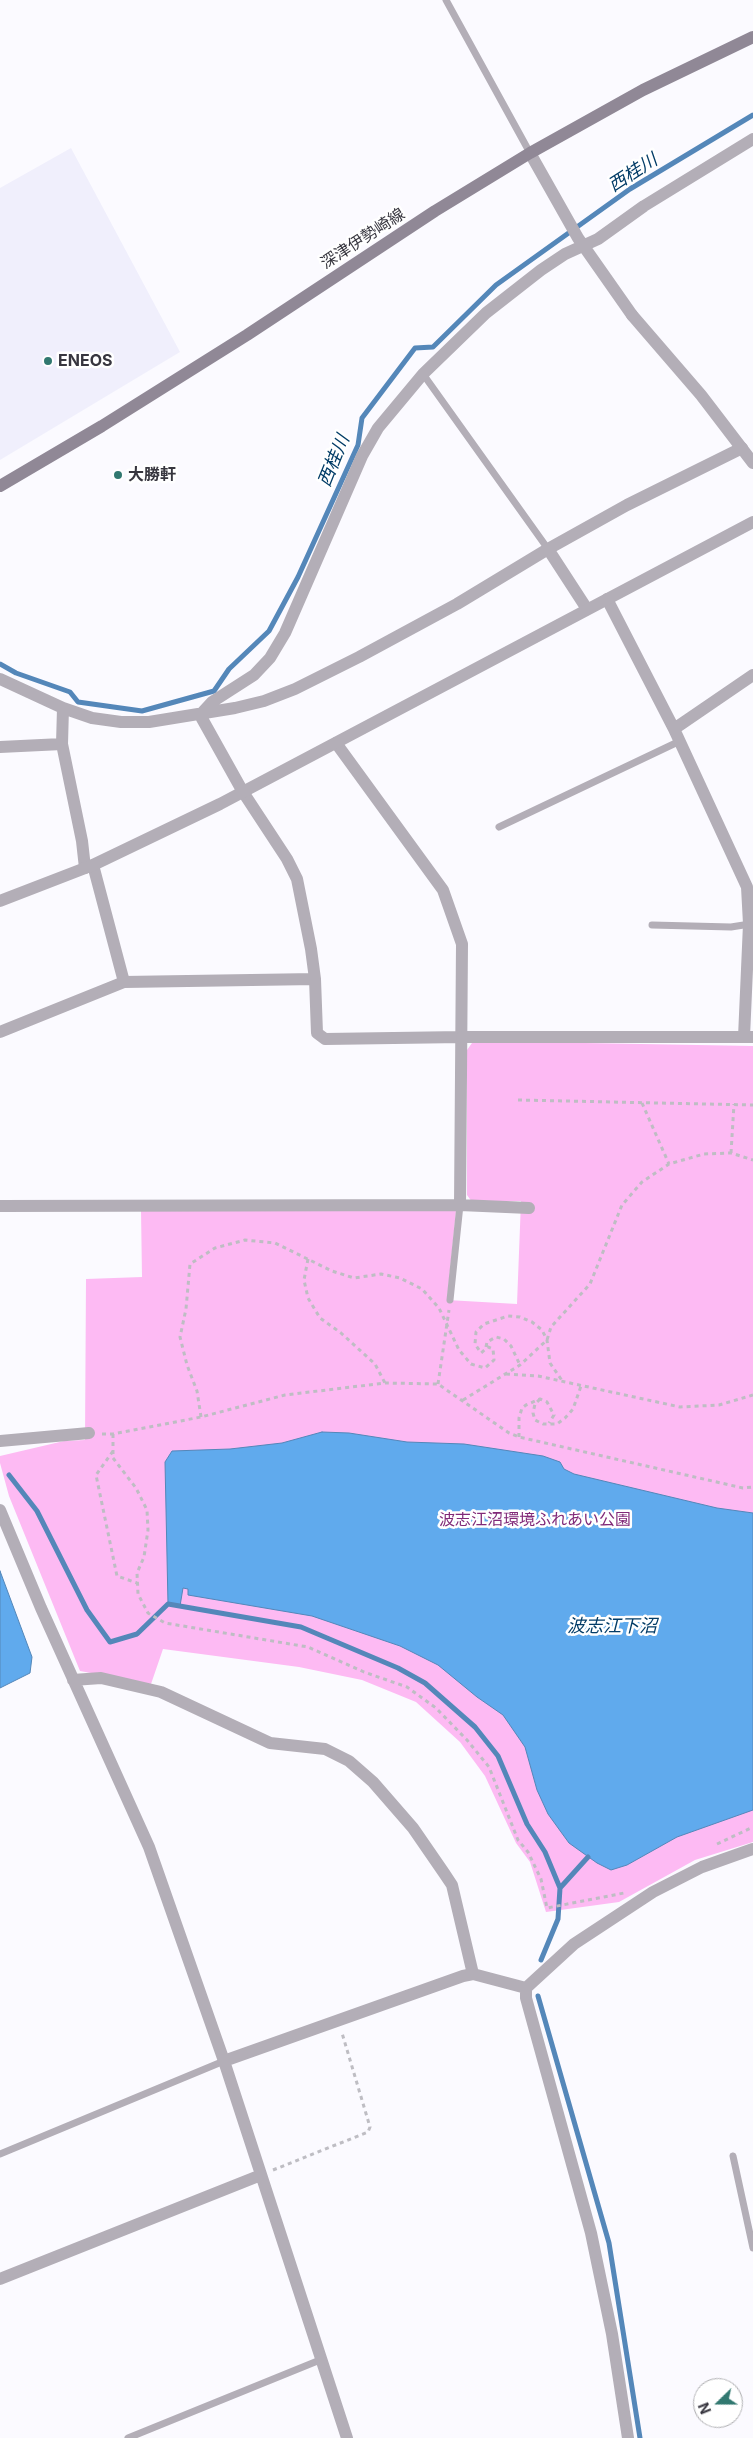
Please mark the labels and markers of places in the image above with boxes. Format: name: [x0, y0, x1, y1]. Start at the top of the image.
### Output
place label: ENEOS: [58, 351, 112, 371]
marker: ENEOS: [42, 355, 54, 367]
place label: 大勝軒: [128, 465, 176, 485]
marker: 大勝軒: [112, 469, 124, 481]

